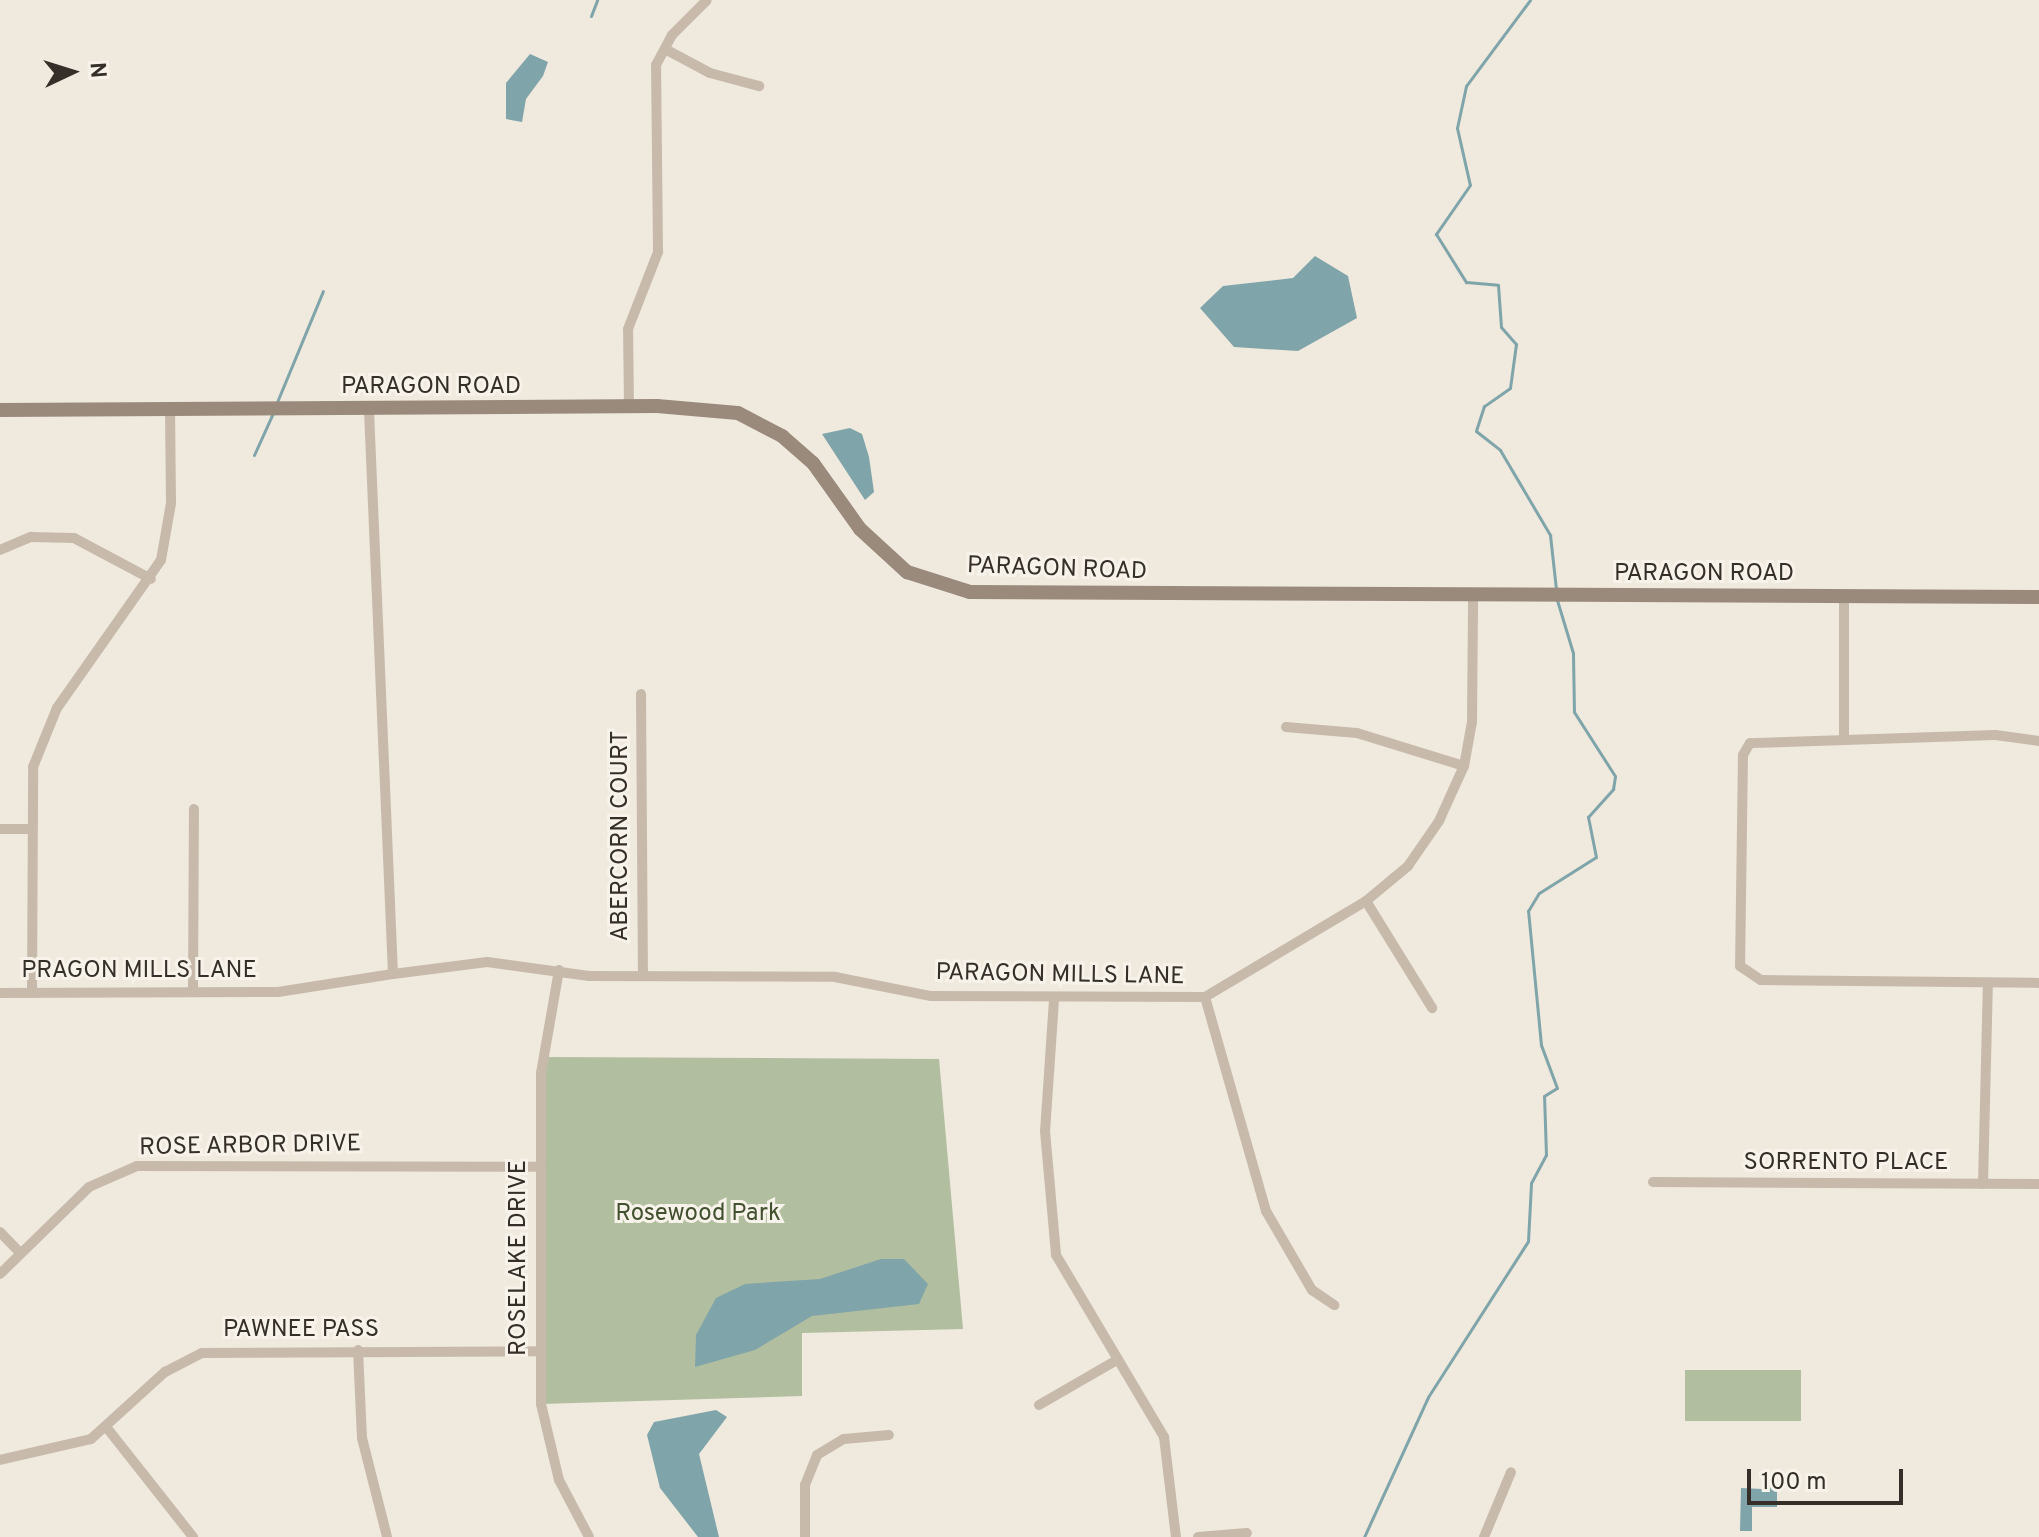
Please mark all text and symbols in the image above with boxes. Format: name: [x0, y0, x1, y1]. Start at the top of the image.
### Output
north arrow: [32, 32, 112, 112]
text: N: [82, 61, 110, 79]
street label: PARAGON ROAD: [341, 374, 521, 402]
street label: PARAGON ROAD: [966, 552, 1148, 588]
street label: PARAGON ROAD: [1614, 561, 1794, 589]
street label: ABERCORN COURT: [608, 730, 636, 942]
street label: PRAGON MILLS LANE: [21, 958, 257, 986]
street label: PARAGON MILLS LANE: [935, 959, 1185, 993]
street label: ROSE ARBOR DRIVE: [138, 1131, 362, 1163]
street label: SORRENTO PLACE: [1744, 1150, 1948, 1178]
street label: ROSELAKE DRIVE: [506, 1160, 534, 1356]
park label: Rosewood Park: [615, 1201, 781, 1229]
street label: PAWNEE PASS: [223, 1317, 379, 1345]
scale bar: [1751, 1453, 1907, 1503]
text: 100 m: [1761, 1468, 1827, 1498]

